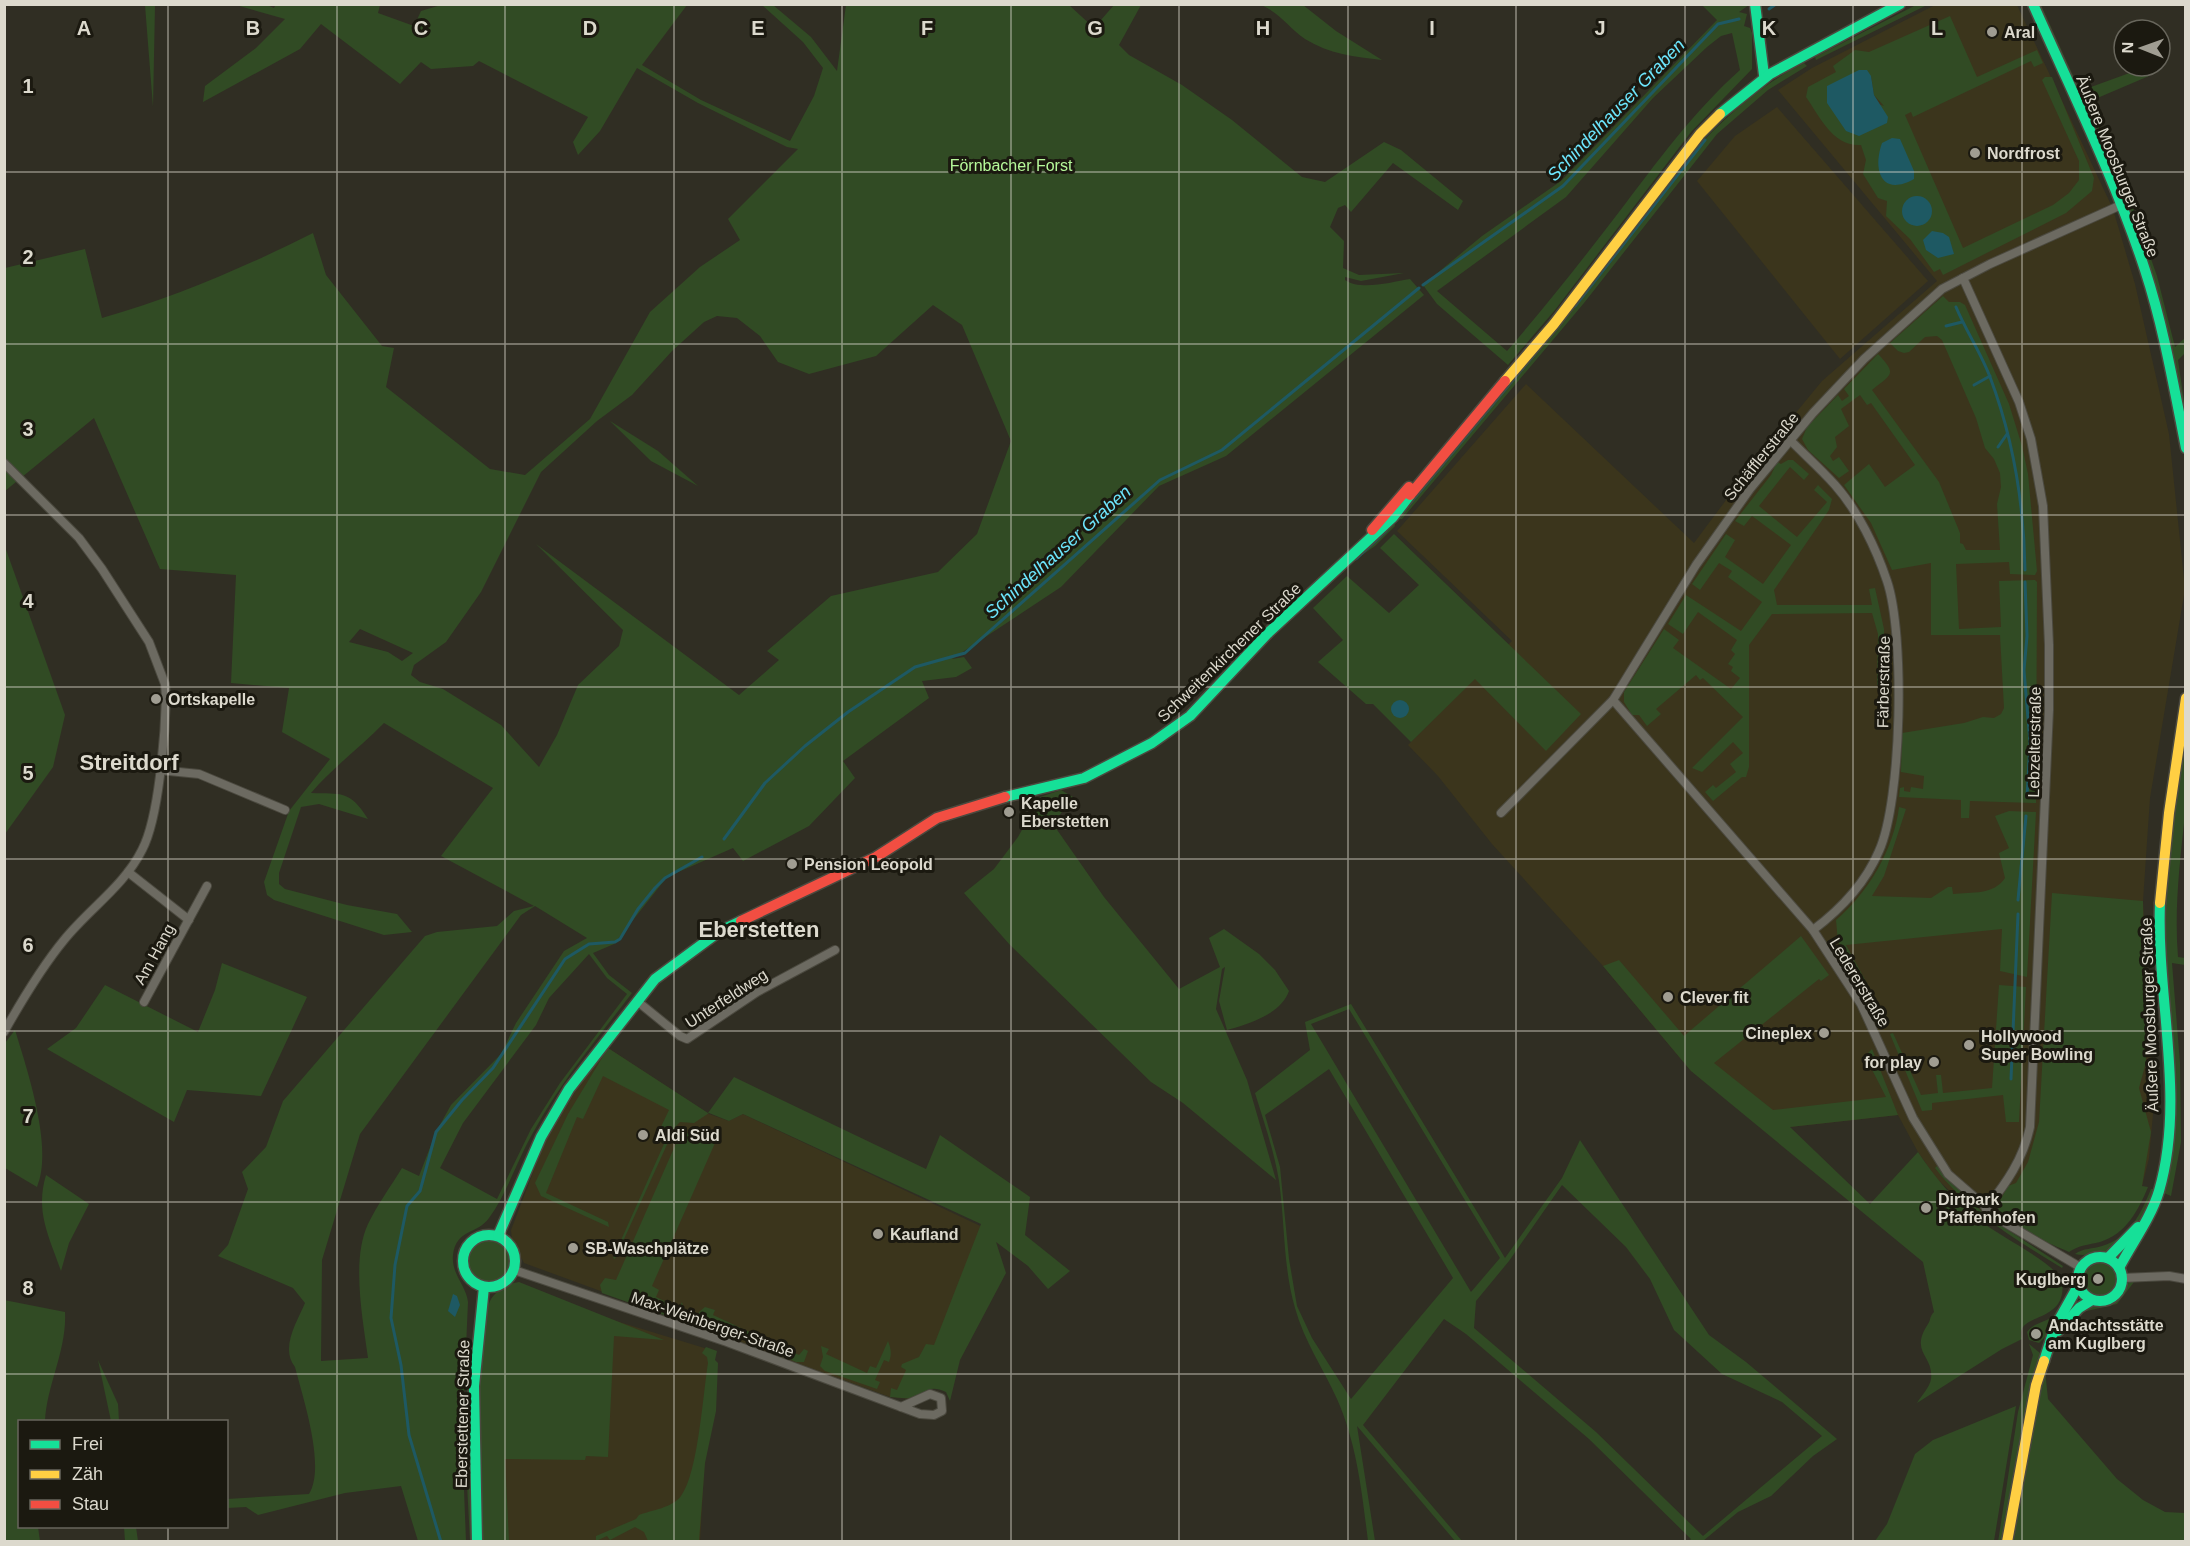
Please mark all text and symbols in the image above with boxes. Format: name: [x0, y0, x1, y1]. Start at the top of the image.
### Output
text: A: [77, 17, 91, 39]
text: B: [246, 17, 260, 39]
text: C: [414, 17, 428, 39]
text: D: [583, 17, 597, 39]
text: E: [751, 17, 765, 39]
text: F: [921, 17, 933, 39]
text: G: [1087, 17, 1103, 39]
text: H: [1256, 17, 1270, 39]
text: I: [1429, 17, 1435, 39]
text: J: [1594, 17, 1606, 39]
text: K: [1762, 17, 1777, 39]
text: L: [1931, 17, 1943, 39]
north arrow: [2112, 18, 2172, 78]
place label: Aral: [2004, 24, 2035, 41]
marker: Aral: [1985, 25, 1999, 39]
water label: Schindelhauser Graben: [1543, 35, 1689, 185]
text: N: [2119, 42, 2136, 54]
street label: Äußere Moosburger Straße: [2073, 73, 2162, 260]
text: 1: [22, 75, 34, 97]
place label: Nordfrost: [1987, 145, 2061, 162]
marker: Nordfrost: [1968, 146, 1982, 160]
park label: Förnbacher Forst: [950, 157, 1073, 174]
text: 2: [22, 246, 34, 268]
street label: Schäfflerstraße: [1721, 409, 1802, 504]
text: 3: [22, 418, 34, 440]
water label: Schindelhauser Graben: [981, 481, 1135, 623]
street label: Schweitenkirchener Straße: [1154, 579, 1304, 725]
text: 4: [22, 590, 34, 612]
street label: Färberstraße: [1874, 636, 1893, 728]
street label: Lebzelterstraße: [2025, 686, 2044, 798]
place label: Ortskapelle: [168, 691, 255, 708]
marker: Ortskapelle: [149, 692, 163, 706]
district label: Streitdorf: [80, 750, 179, 775]
text: 5: [22, 762, 34, 784]
place label: Kapelle Eberstetten: [1021, 795, 1109, 830]
marker: Kapelle Eberstetten: [1002, 805, 1016, 819]
place label: Pension Leopold: [804, 856, 933, 873]
marker: Pension Leopold: [785, 857, 799, 871]
district label: Eberstetten: [698, 917, 820, 942]
street label: Äußere Moosburger Straße: [2138, 917, 2161, 1113]
street label: Am Hang: [131, 921, 178, 988]
text: 6: [22, 934, 34, 956]
street label: Ledererstraße: [1826, 935, 1893, 1030]
street label: Unterfeldweg: [682, 966, 770, 1031]
place label: Clever fit: [1680, 989, 1749, 1006]
marker: Clever fit: [1661, 990, 1675, 1004]
place label: Cineplex: [1745, 1025, 1812, 1042]
marker: Cineplex: [1817, 1026, 1831, 1040]
place label: Hollywood Super Bowling: [1981, 1028, 2093, 1063]
marker: Hollywood Super Bowling: [1962, 1038, 1976, 1052]
place label: for play: [1864, 1054, 1922, 1071]
marker: for play: [1927, 1055, 1941, 1069]
text: 7: [22, 1105, 34, 1127]
place label: Aldi Süd: [655, 1127, 720, 1144]
marker: Aldi Süd: [636, 1128, 650, 1142]
place label: Dirtpark Pfaffenhofen: [1938, 1191, 2036, 1226]
marker: Dirtpark Pfaffenhofen: [1919, 1201, 1933, 1215]
place label: Kaufland: [890, 1226, 958, 1243]
marker: Kaufland: [871, 1227, 885, 1241]
place label: SB-Waschplätze: [585, 1240, 709, 1257]
marker: SB-Waschplätze: [566, 1241, 580, 1255]
place label: Kuglberg: [2016, 1271, 2086, 1288]
marker: Kuglberg: [2091, 1272, 2105, 1286]
text: 8: [22, 1277, 34, 1299]
street label: Max-Weinberger-Straße: [629, 1289, 797, 1360]
place label: Andachtsstätte am Kuglberg: [2048, 1317, 2164, 1352]
marker: Andachtsstätte am Kuglberg: [2029, 1327, 2043, 1341]
street label: Eberstettener Straße: [453, 1340, 472, 1488]
legend: [18, 1420, 228, 1528]
text: Frei: [72, 1434, 103, 1454]
text: Zäh: [72, 1464, 103, 1484]
text: Stau: [72, 1494, 109, 1514]

